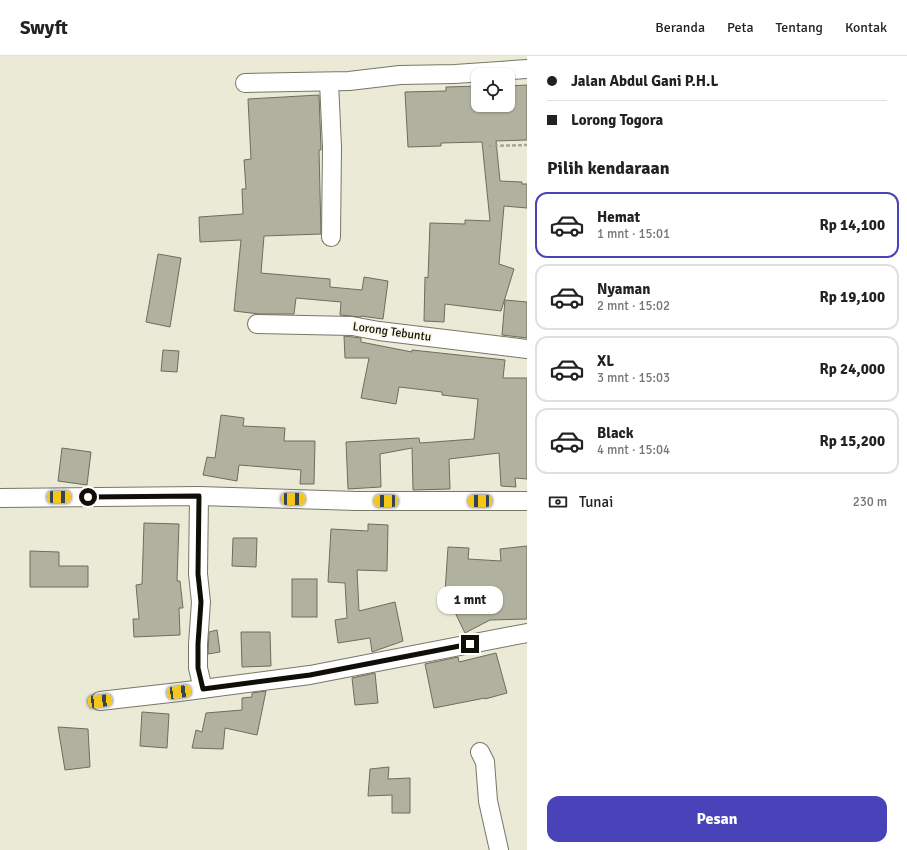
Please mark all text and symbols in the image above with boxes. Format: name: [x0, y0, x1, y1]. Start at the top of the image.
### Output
text: Swyft: [20, 16, 68, 40]
text: Beranda: [655, 19, 705, 36]
text: Peta: [727, 19, 754, 36]
text: Tentang: [776, 19, 823, 36]
text: Kontak: [845, 19, 887, 36]
map controls: [471, 68, 515, 112]
button: locate: [471, 68, 515, 112]
text: Jalan Abdul Gani P.H.L: [571, 72, 718, 90]
text: Lorong Togora: [571, 111, 663, 129]
text: Pilih kendaraan: [547, 157, 670, 179]
icon: car: [549, 207, 585, 243]
text: Hemat: [597, 208, 640, 226]
text: Rp 14,100: [819, 216, 885, 234]
text: 1 mnt · 15:01: [597, 226, 670, 242]
icon: car: [549, 279, 585, 315]
text: Nyaman: [597, 280, 650, 298]
text: Rp 19,100: [819, 288, 885, 306]
text: 2 mnt · 15:02: [597, 298, 670, 314]
street label: Lorong Tebuntu: [352, 319, 432, 345]
icon: car: [549, 351, 585, 387]
text: XL: [597, 352, 614, 370]
text: Rp 24,000: [819, 360, 885, 378]
text: 3 mnt · 15:03: [597, 370, 670, 386]
icon: car: [549, 423, 585, 459]
text: Black: [597, 424, 634, 442]
text: Rp 15,200: [819, 432, 885, 450]
text: 4 mnt · 15:04: [597, 442, 670, 458]
route start: [79, 488, 97, 506]
car: [47, 491, 71, 503]
icon: cash: [547, 491, 569, 513]
car: [281, 493, 305, 505]
text: Tunai: [579, 493, 613, 511]
text: 230 m: [853, 494, 887, 510]
car: [374, 495, 398, 507]
car: [468, 495, 492, 507]
callout: 1 mnt: [437, 586, 503, 614]
text: 1 mnt: [454, 592, 486, 608]
route end: [461, 635, 479, 653]
car: [166, 684, 192, 700]
car: [87, 694, 113, 708]
button: Pesan: [547, 796, 887, 842]

